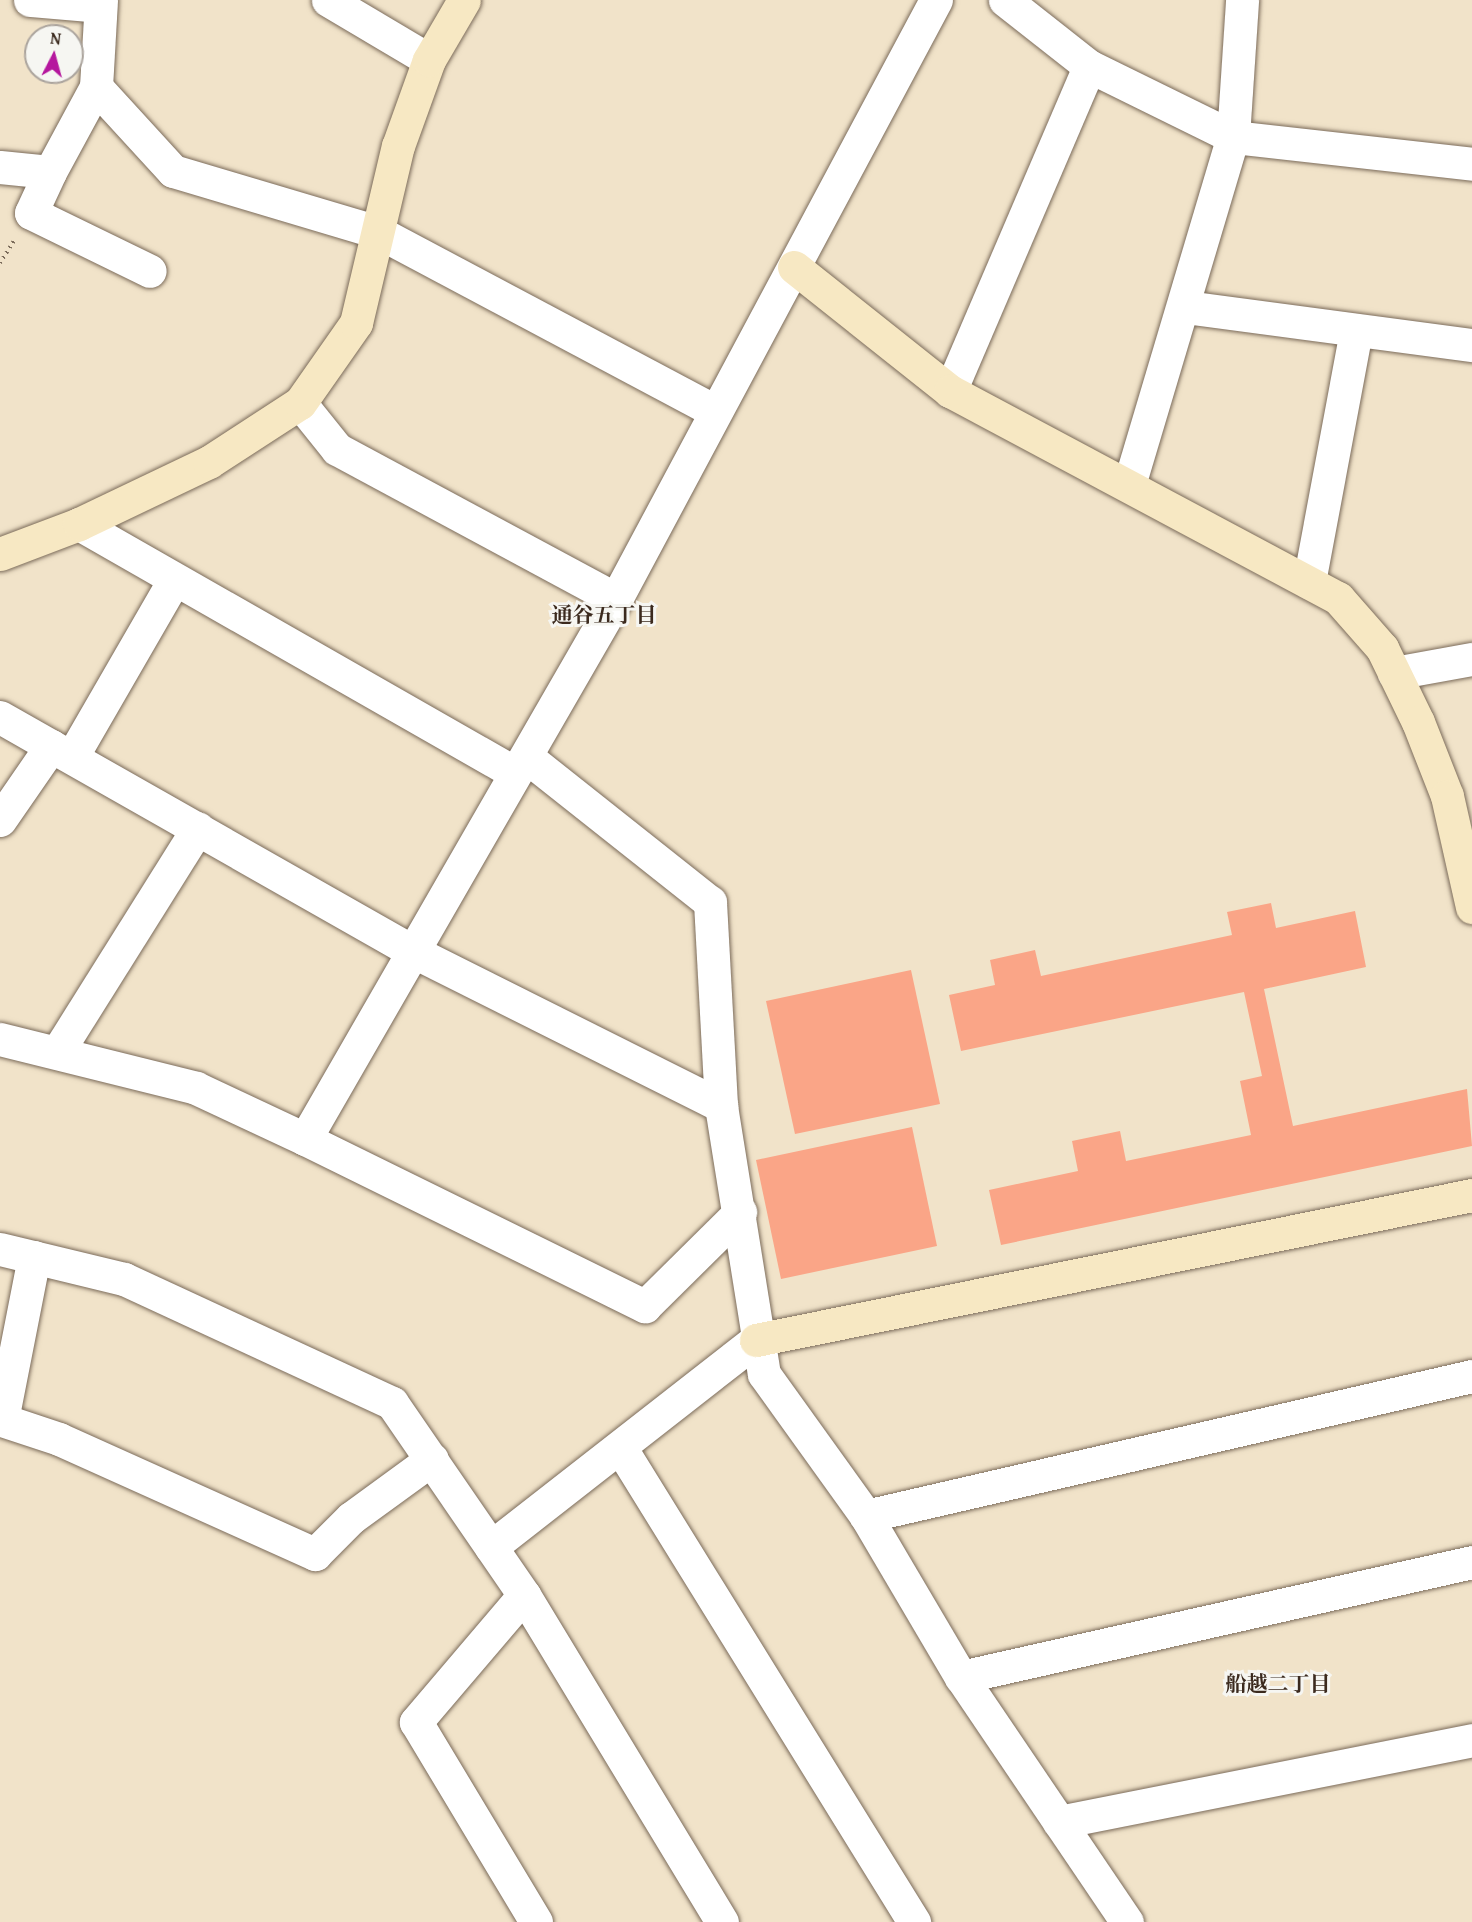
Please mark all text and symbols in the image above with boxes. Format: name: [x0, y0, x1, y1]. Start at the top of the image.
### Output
north arrow: [24, 24, 84, 84]
text: N: [49, 26, 62, 51]
district label: 通谷五丁目: [552, 602, 656, 628]
district label: 船越二丁目: [1226, 1671, 1330, 1697]

